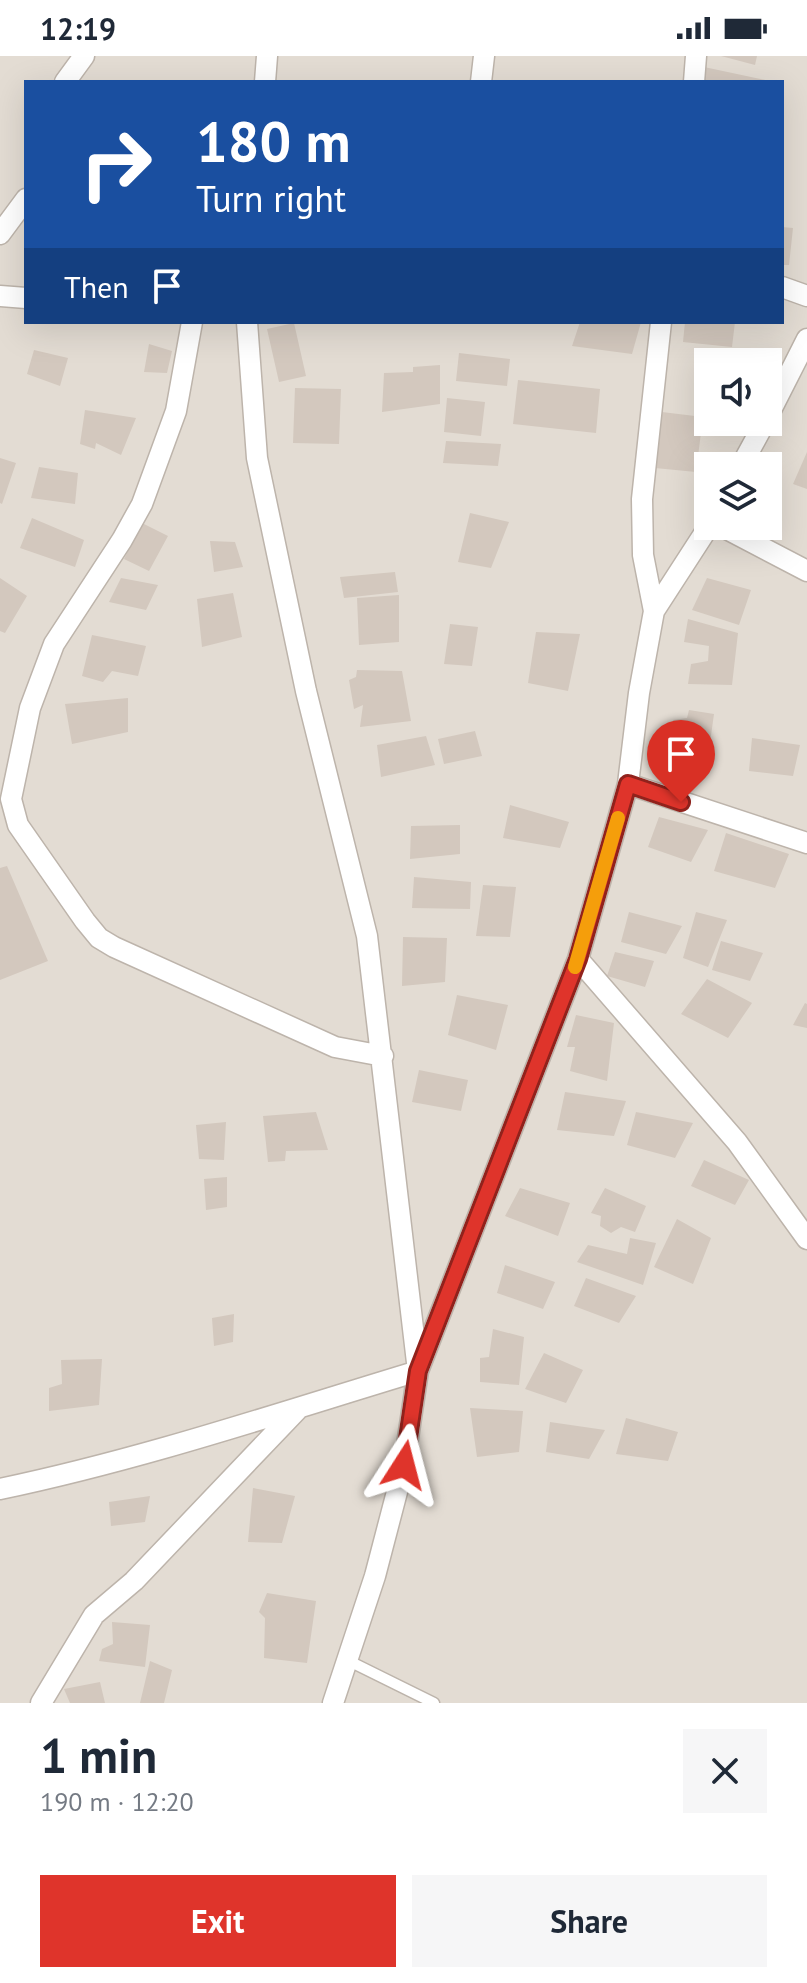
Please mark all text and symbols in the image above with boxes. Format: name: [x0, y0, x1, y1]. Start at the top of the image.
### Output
text: 12:19: [40, 9, 116, 48]
text: 180 m: [196, 105, 351, 177]
icon: right: [64, 112, 168, 216]
text: Turn right: [196, 175, 346, 222]
icon: arrive: [145, 264, 189, 308]
text: Then: [64, 267, 129, 306]
map controls: [694, 348, 782, 540]
button: sound: [694, 348, 782, 436]
button: layers: [694, 452, 782, 540]
pin: [647, 720, 715, 802]
icon: arrive: [659, 732, 703, 776]
position arrow: [362, 1423, 446, 1507]
text: 1 min: [40, 1724, 157, 1786]
button: close: [683, 1729, 767, 1813]
text: 190 m · 12:20: [40, 1785, 194, 1818]
button: Exit: [40, 1875, 396, 1967]
button: Share: [412, 1875, 767, 1967]

